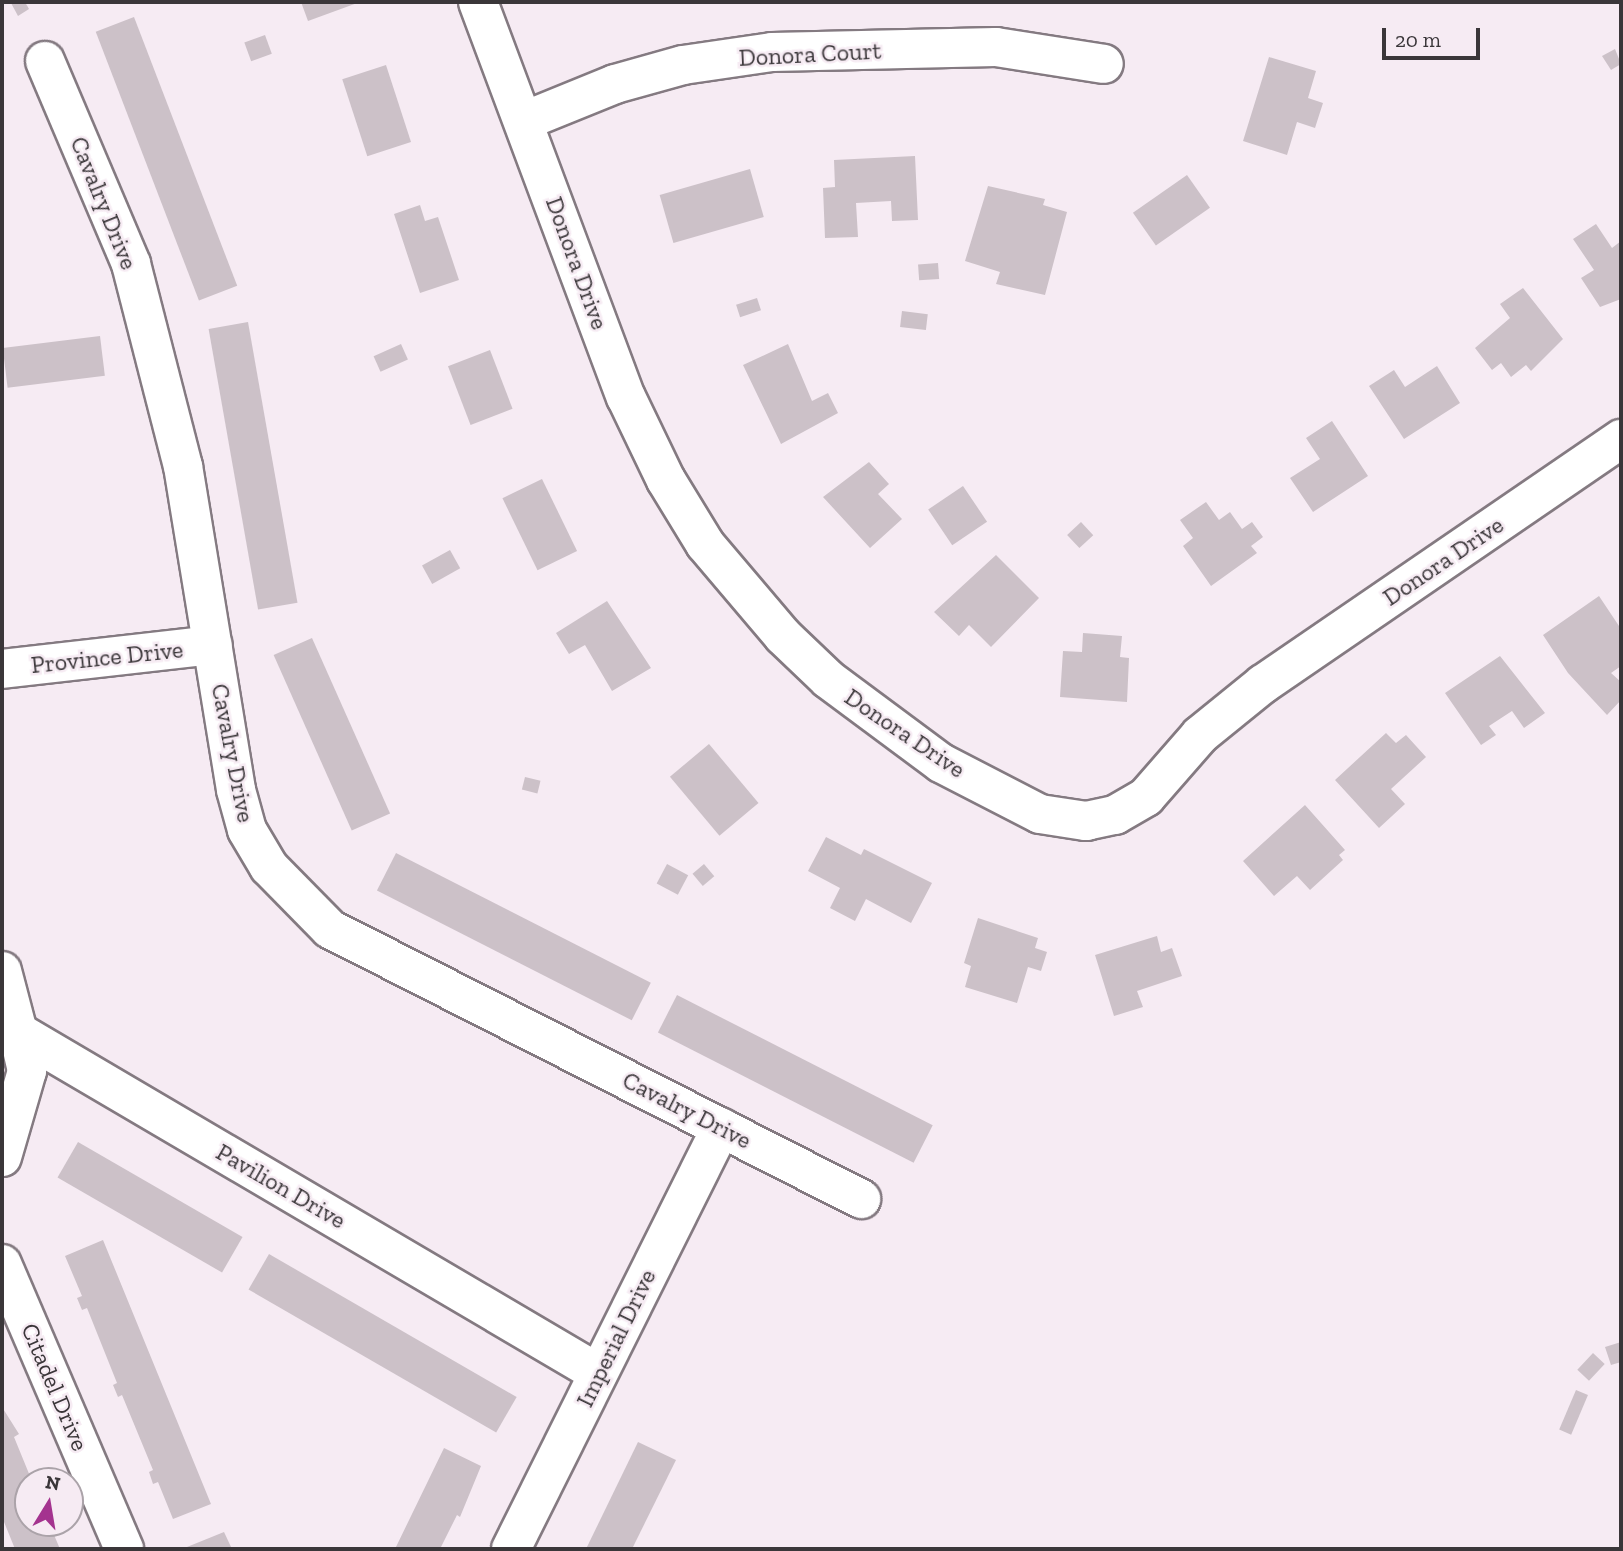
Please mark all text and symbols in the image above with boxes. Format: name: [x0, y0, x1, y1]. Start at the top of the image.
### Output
scale bar: [1385, 14, 1483, 58]
text: 20 m: [1395, 27, 1441, 52]
street label: Donora Court: [738, 36, 882, 72]
street label: Cavalry Drive: [64, 132, 144, 274]
street label: Donora Drive: [540, 193, 614, 333]
street label: Donora Drive: [1377, 510, 1509, 612]
street label: Province Drive: [30, 635, 184, 679]
street label: Cavalry Drive: [205, 681, 261, 825]
street label: Donora Drive: [839, 682, 971, 784]
street label: Cavalry Drive: [618, 1065, 756, 1155]
street label: Pavilion Drive: [211, 1137, 351, 1235]
street label: Imperial Drive: [570, 1264, 662, 1412]
street label: Citadel Drive: [15, 1319, 95, 1455]
north arrow: [14, 1467, 84, 1537]
text: N: [43, 1470, 62, 1496]

